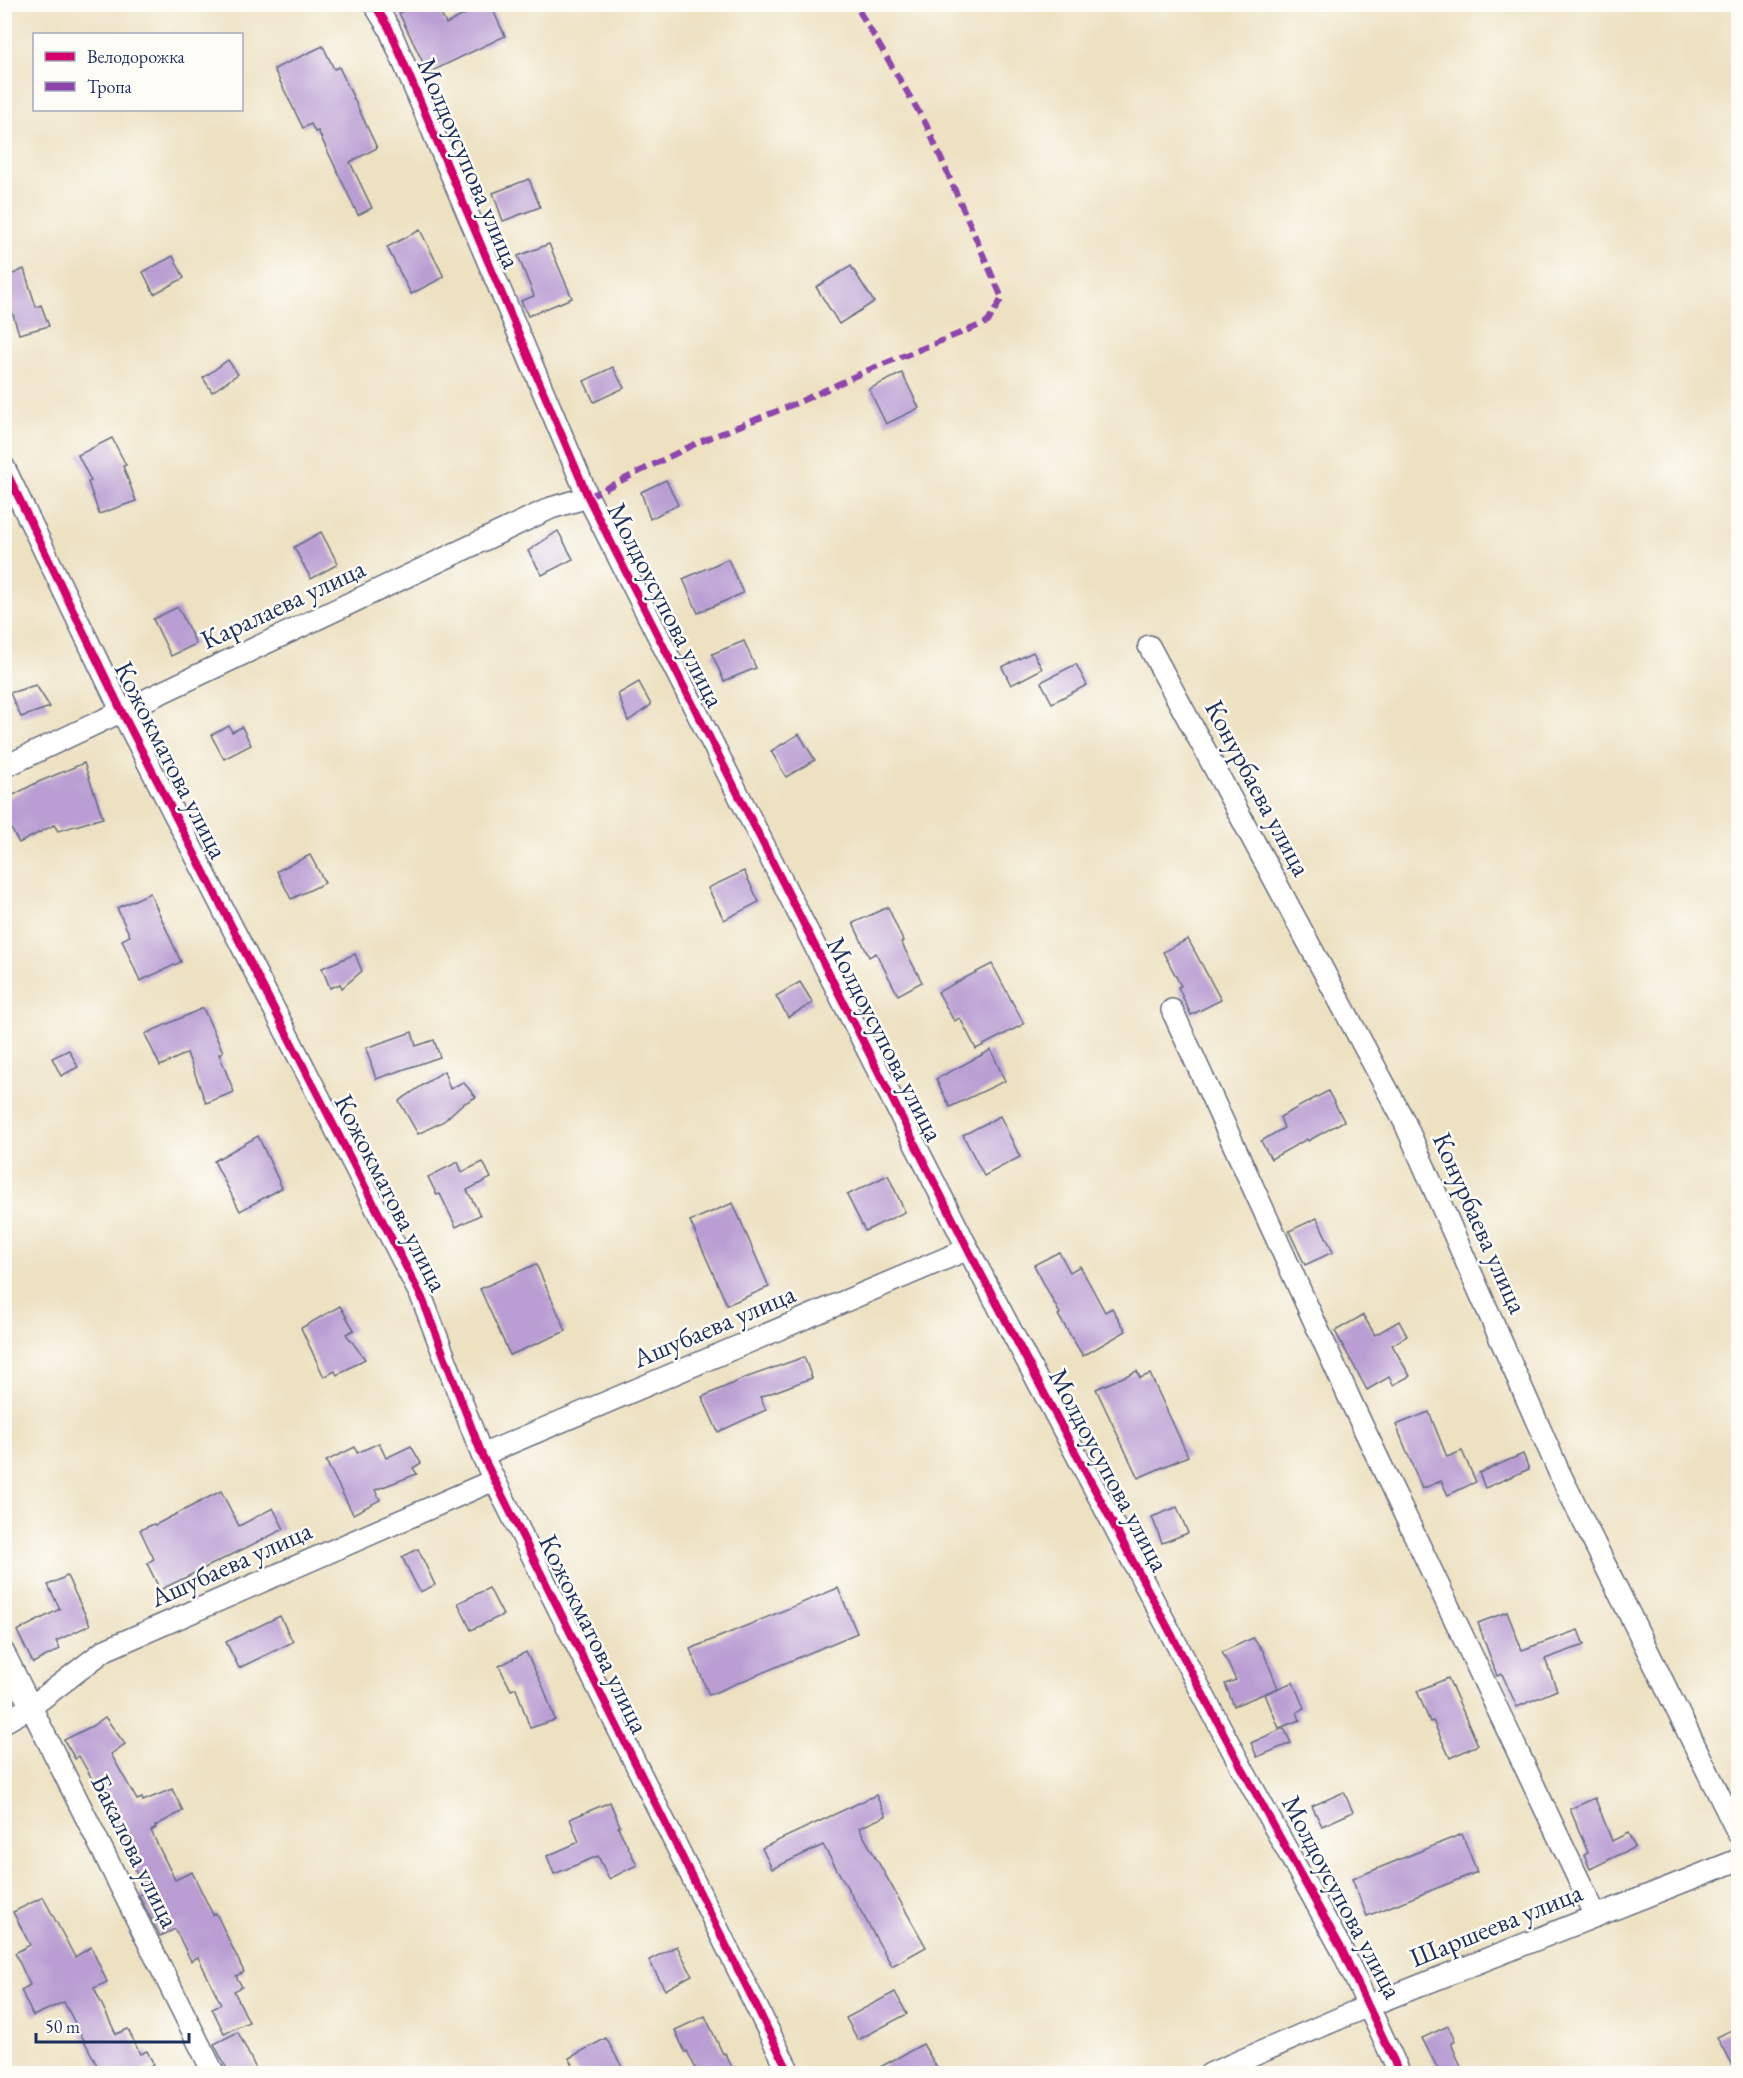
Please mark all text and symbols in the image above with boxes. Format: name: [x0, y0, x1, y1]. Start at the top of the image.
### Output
legend: [33, 33, 243, 111]
text: Велодорожка: [87, 45, 186, 68]
street label: Молдоусупова улица: [409, 52, 530, 274]
text: Тропа: [87, 75, 133, 98]
street label: Молдоусупова улица: [600, 496, 733, 713]
street label: Каралаева улица: [195, 550, 371, 657]
street label: Кожокматова улица: [107, 655, 236, 865]
street label: Конурбаева улица: [1197, 694, 1320, 882]
street label: Молдоусупова улица: [819, 930, 952, 1147]
street label: Кожокматова улица: [327, 1088, 456, 1298]
street label: Конурбаева улица: [1425, 1127, 1536, 1319]
street label: Ашубаева улица: [626, 1275, 801, 1376]
street label: Молдоусупова улица: [1041, 1362, 1178, 1578]
street label: Ашубаева улица: [144, 1512, 317, 1615]
street label: Кожокматова улица: [531, 1528, 658, 1739]
street label: Бакалова улица: [83, 1768, 188, 1934]
street label: Молдоусупова улица: [1274, 1789, 1411, 2005]
street label: Шаршеева улица: [1404, 1874, 1587, 1975]
scale bar: [36, 2006, 189, 2044]
text: 50 m: [45, 2015, 80, 2038]

